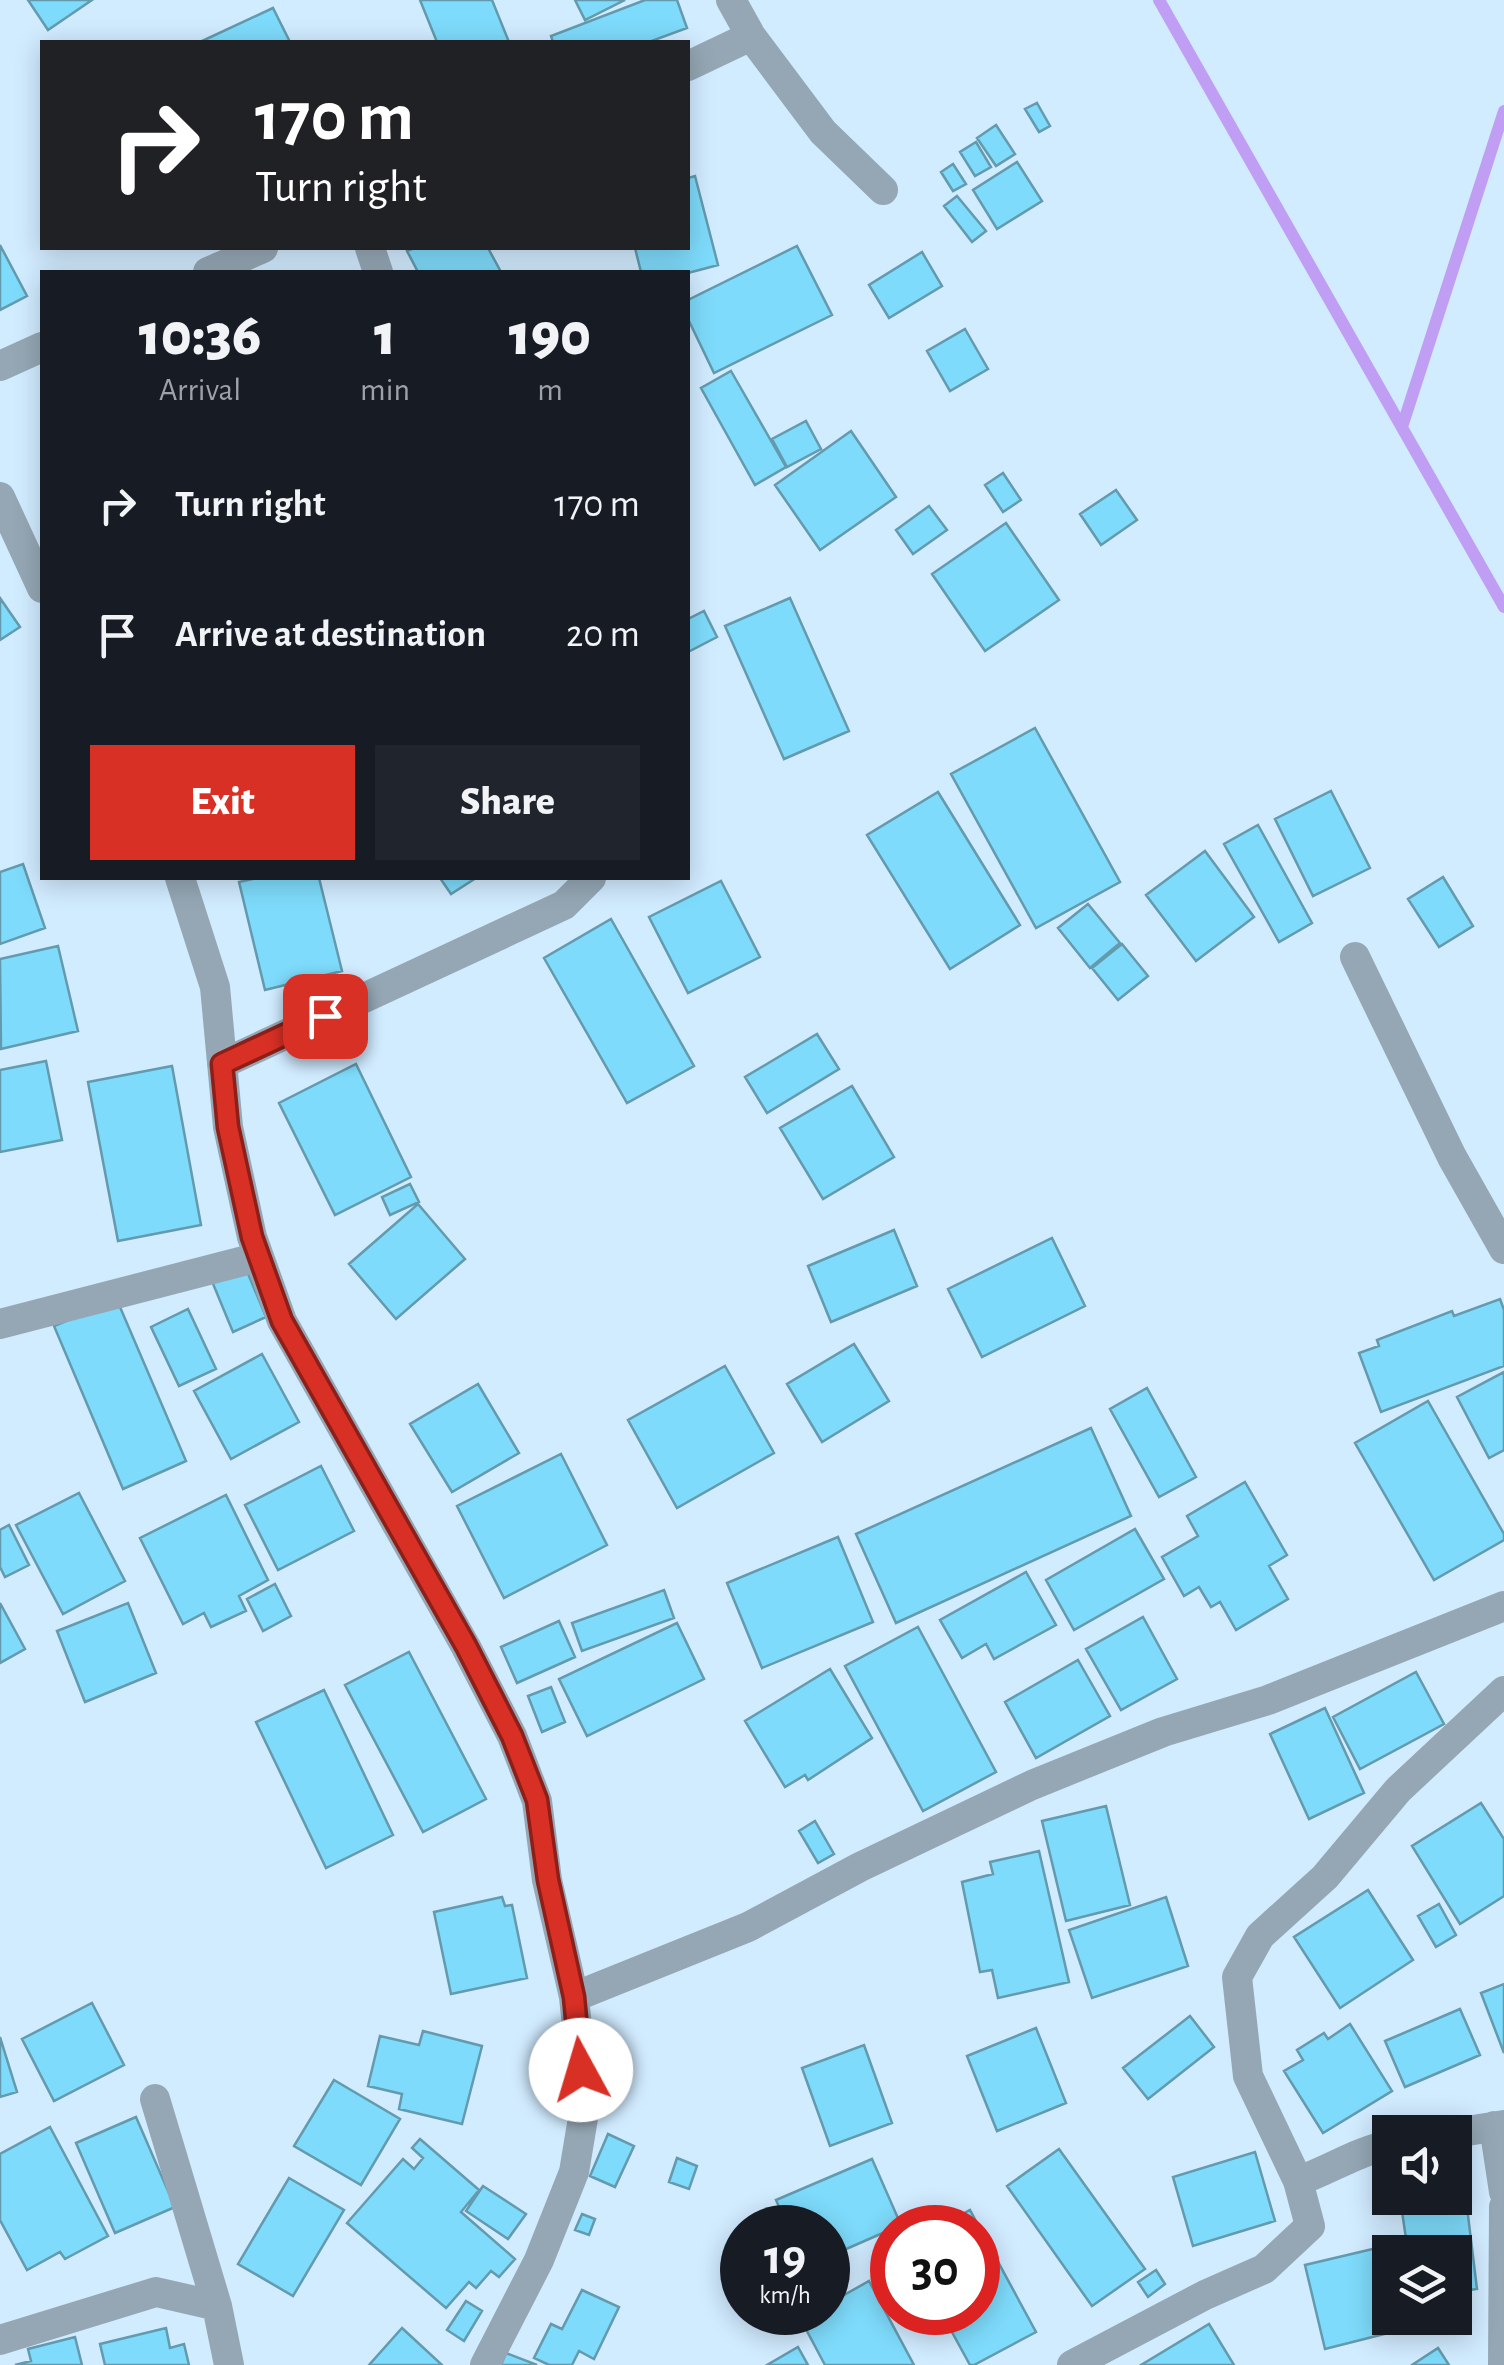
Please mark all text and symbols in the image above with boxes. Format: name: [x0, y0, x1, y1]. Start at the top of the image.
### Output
icon: right: [90, 80, 220, 210]
text: 170 m: [255, 83, 414, 153]
text: Turn right: [255, 165, 427, 210]
text: 10:36: [139, 306, 261, 366]
text: 1: [374, 306, 396, 366]
text: 190: [509, 306, 591, 366]
text: Arrival: [159, 374, 241, 406]
text: min: [360, 374, 410, 406]
text: m: [537, 374, 563, 406]
icon: right: [90, 478, 145, 533]
text: Turn right: [175, 486, 325, 524]
text: 170 m: [554, 486, 640, 524]
icon: arrive: [90, 608, 145, 663]
text: Arrive at destination: [175, 616, 486, 654]
text: 20 m: [566, 616, 640, 654]
button: Exit: [90, 745, 355, 860]
button: Share: [375, 745, 640, 860]
pin: [283, 974, 368, 1059]
icon: arrive: [298, 989, 353, 1044]
position arrow: [529, 2018, 633, 2122]
map controls: [1372, 2115, 1472, 2335]
button: sound: [1372, 2115, 1472, 2215]
speed limit sign: 30: [870, 2205, 1000, 2335]
text: 19: [764, 2233, 806, 2283]
button: layers: [1372, 2235, 1472, 2335]
text: km/h: [759, 2283, 811, 2308]

